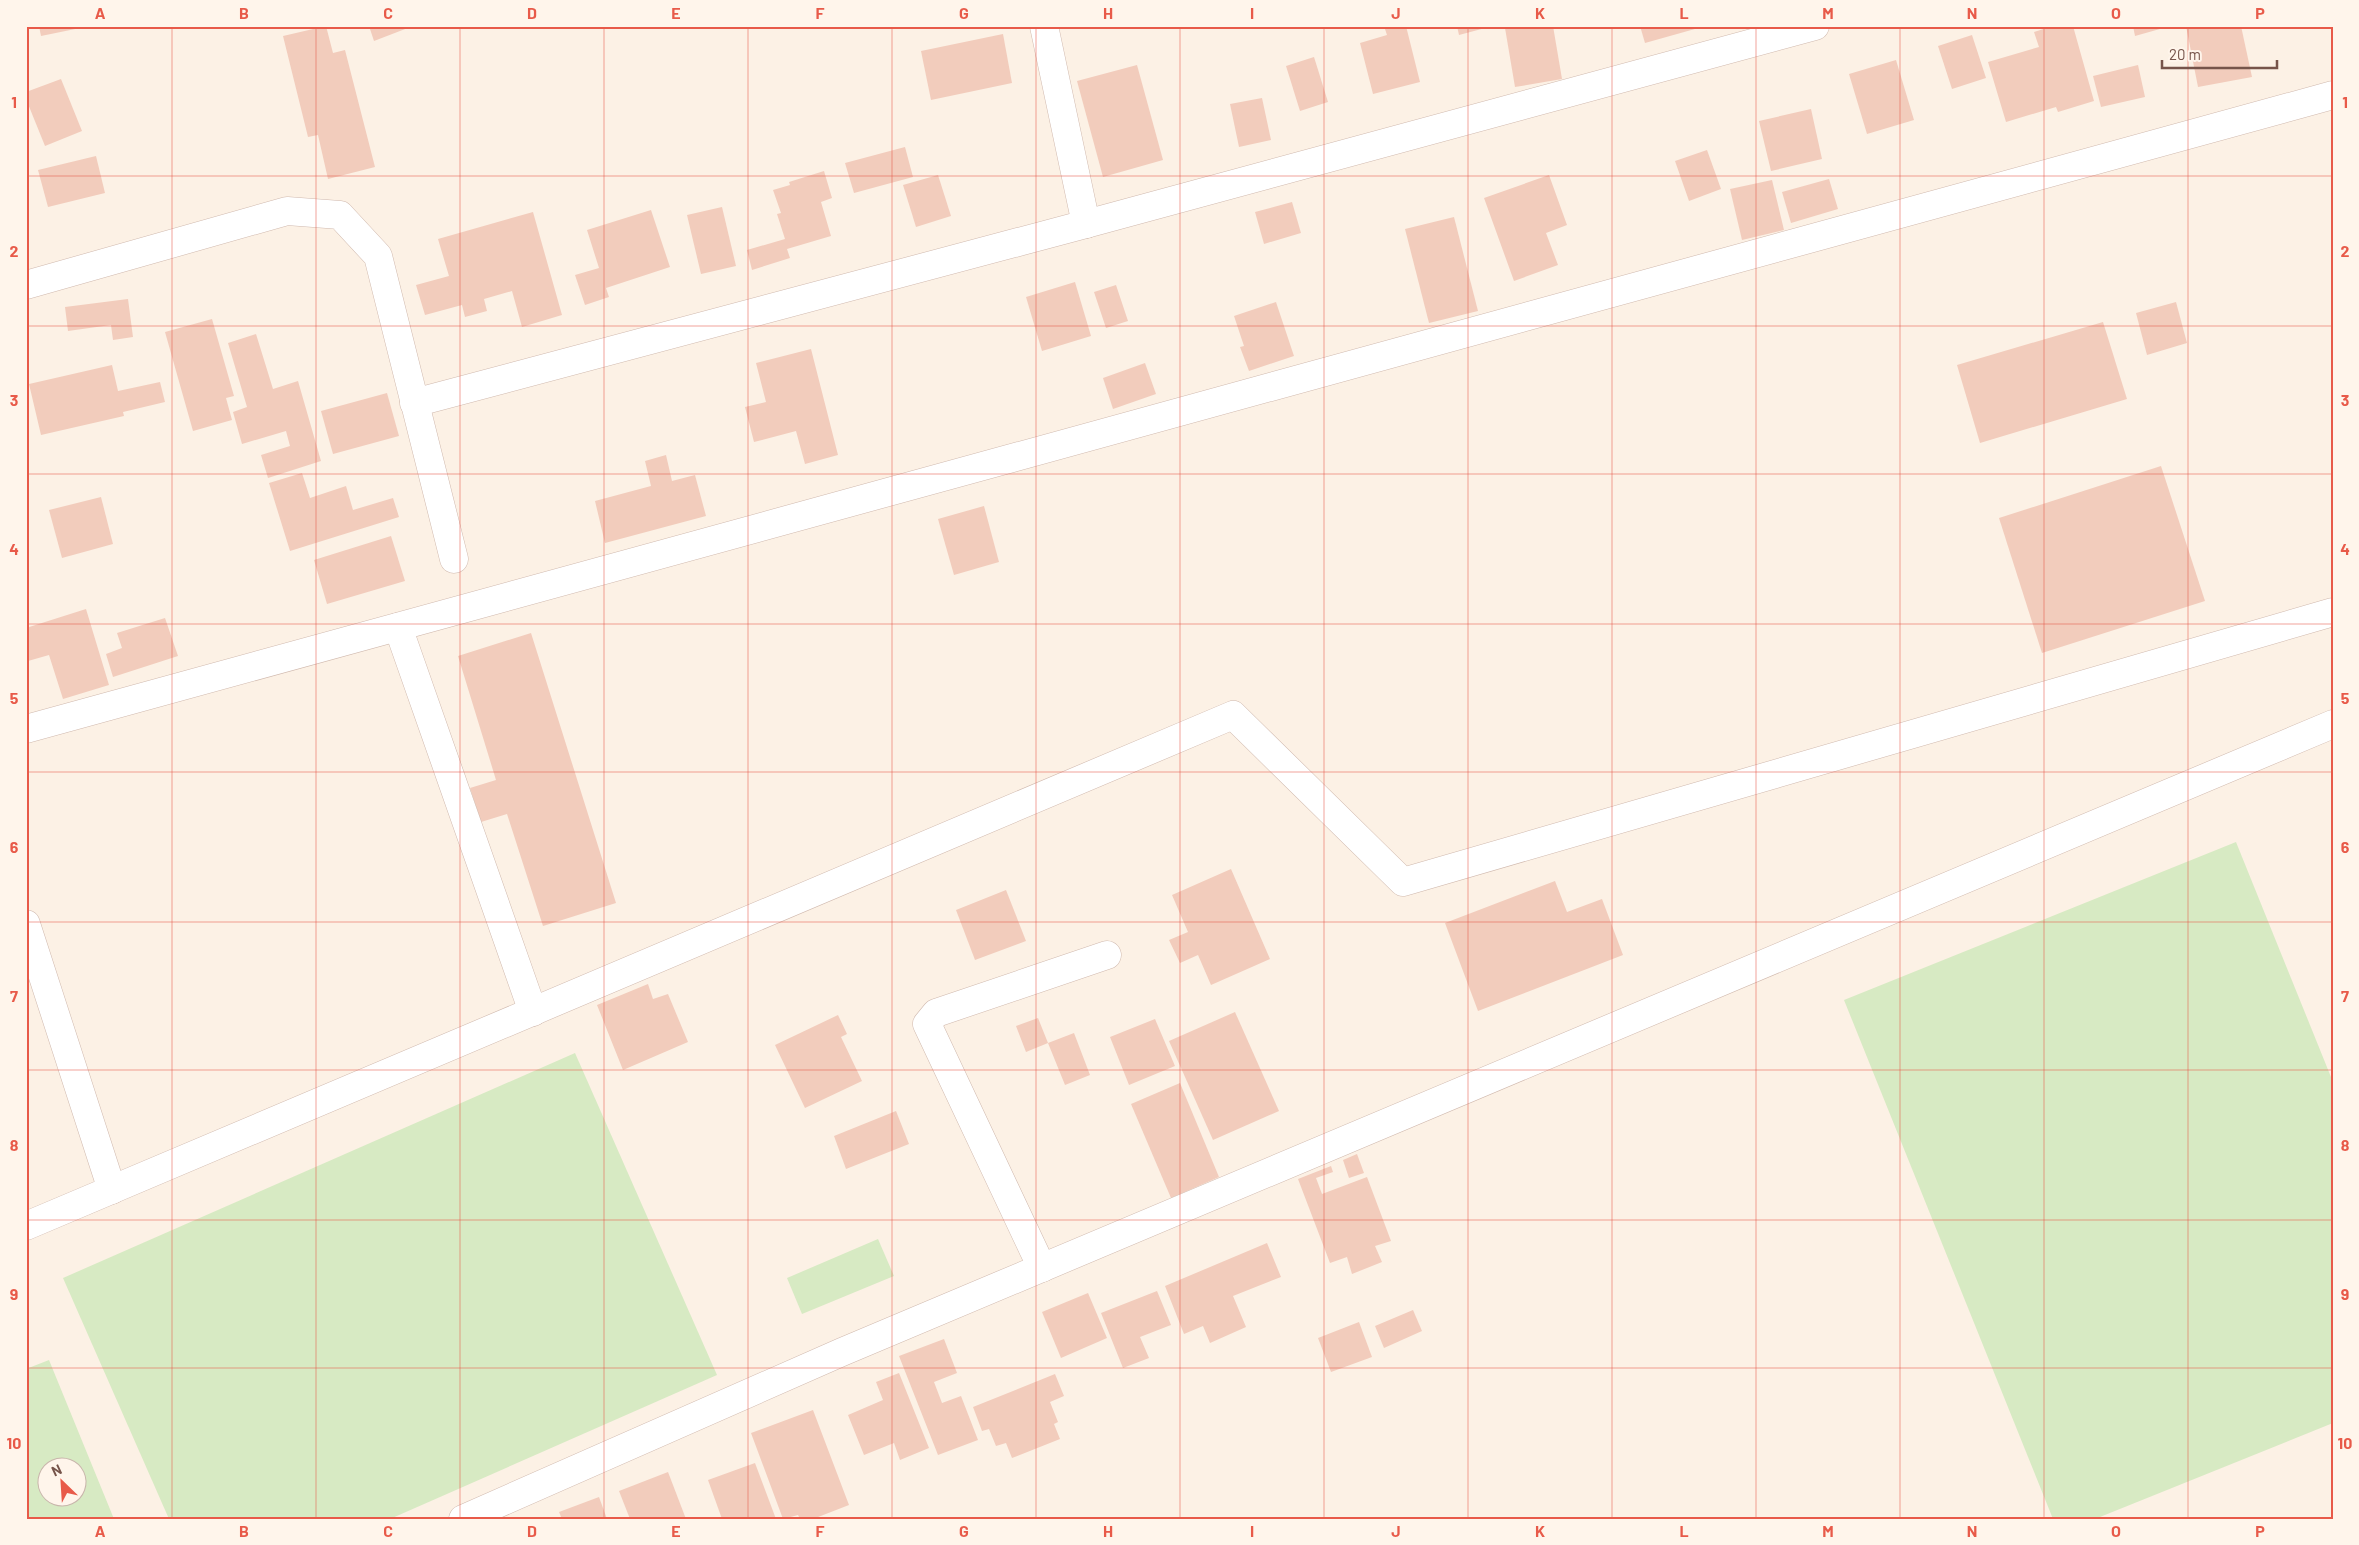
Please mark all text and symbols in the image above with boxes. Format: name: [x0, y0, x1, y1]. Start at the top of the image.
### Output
text: A: [95, 3, 106, 22]
text: B: [239, 3, 249, 22]
text: C: [383, 3, 393, 22]
text: D: [527, 3, 537, 22]
text: E: [671, 3, 681, 22]
text: F: [816, 3, 825, 22]
text: G: [959, 3, 969, 22]
text: H: [1103, 3, 1113, 22]
text: I: [1250, 3, 1254, 22]
text: J: [1391, 3, 1401, 22]
text: K: [1535, 3, 1545, 22]
text: L: [1679, 3, 1689, 22]
text: M: [1822, 3, 1834, 22]
text: N: [1967, 3, 1977, 22]
text: O: [2111, 3, 2121, 22]
text: P: [2255, 3, 2265, 22]
scale bar: [2162, 38, 2276, 70]
text: 20 m: [2169, 45, 2201, 63]
text: 1: [11, 92, 17, 111]
text: 1: [2342, 92, 2348, 111]
text: 2: [10, 241, 19, 260]
text: 2: [2341, 241, 2350, 260]
text: 3: [10, 390, 18, 409]
text: 3: [2341, 390, 2349, 409]
text: 4: [9, 539, 19, 558]
text: 4: [2340, 539, 2350, 558]
text: 5: [10, 688, 19, 707]
text: 5: [2341, 688, 2350, 707]
text: 6: [10, 837, 19, 856]
text: 6: [2341, 837, 2350, 856]
text: 7: [10, 986, 18, 1005]
text: 7: [2341, 986, 2349, 1005]
text: 8: [10, 1135, 19, 1154]
text: 8: [2341, 1135, 2350, 1154]
text: 9: [10, 1284, 18, 1303]
text: 9: [2341, 1284, 2349, 1303]
text: 10: [7, 1433, 21, 1452]
text: 10: [2338, 1433, 2352, 1452]
north arrow: [38, 1458, 88, 1508]
text: N: [48, 1460, 64, 1479]
text: A: [95, 1521, 106, 1540]
text: B: [239, 1521, 249, 1540]
text: C: [383, 1521, 393, 1540]
text: D: [527, 1521, 537, 1540]
text: E: [671, 1521, 681, 1540]
text: F: [816, 1521, 825, 1540]
text: G: [959, 1521, 969, 1540]
text: H: [1103, 1521, 1113, 1540]
text: I: [1250, 1521, 1254, 1540]
text: J: [1391, 1521, 1401, 1540]
text: K: [1535, 1521, 1545, 1540]
text: L: [1679, 1521, 1689, 1540]
text: M: [1822, 1521, 1834, 1540]
text: N: [1967, 1521, 1977, 1540]
text: O: [2111, 1521, 2121, 1540]
text: P: [2255, 1521, 2265, 1540]

